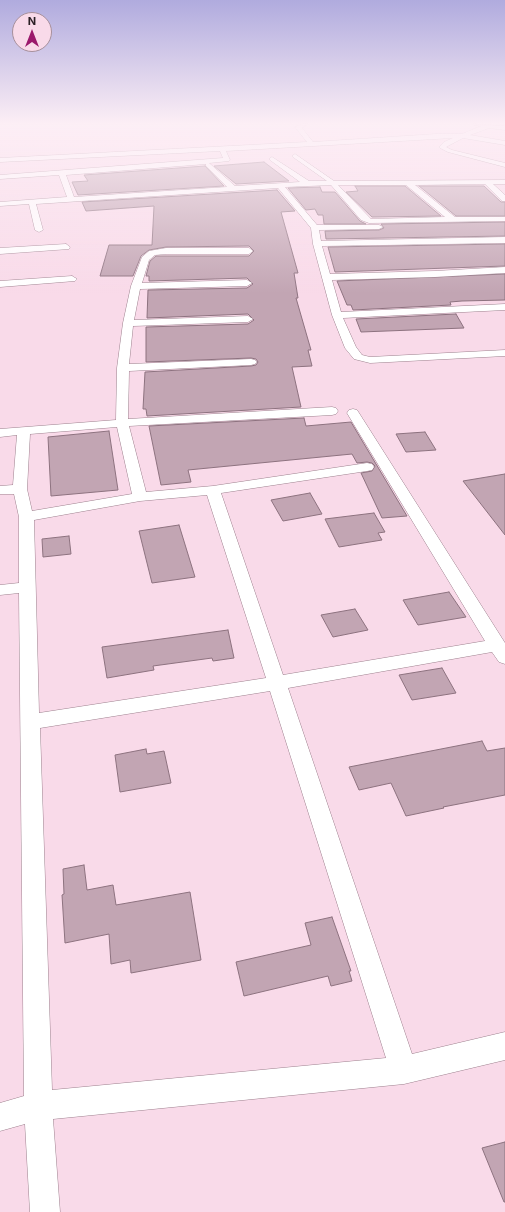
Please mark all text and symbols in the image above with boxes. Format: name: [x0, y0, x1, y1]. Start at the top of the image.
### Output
north arrow: [12, 12, 52, 52]
text: N: [28, 14, 36, 28]

